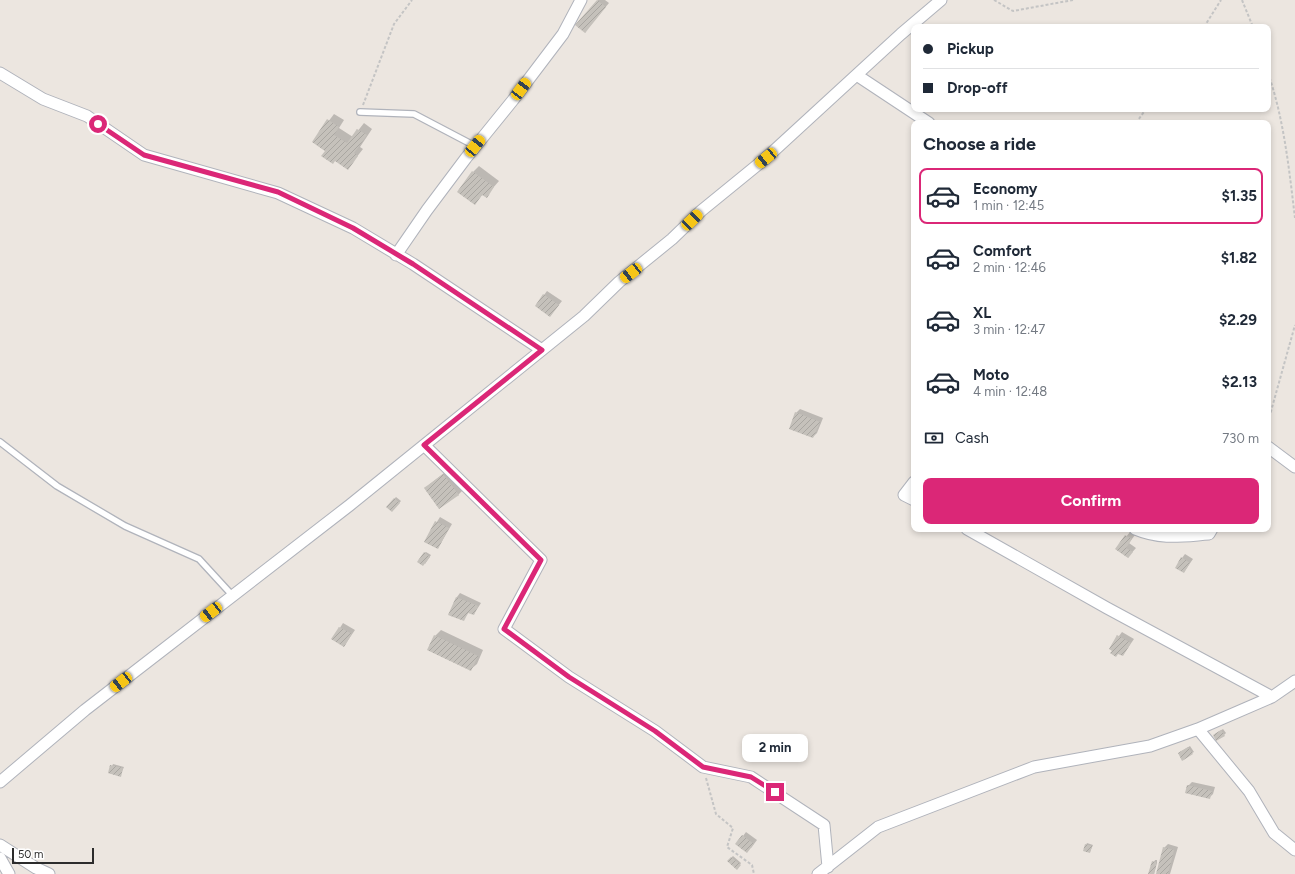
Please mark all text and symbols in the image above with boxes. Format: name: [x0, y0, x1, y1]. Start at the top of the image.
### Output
text: Pickup: [947, 40, 994, 58]
car: [509, 76, 533, 102]
text: Drop-off: [947, 79, 1008, 97]
route start: [89, 115, 107, 133]
car: [463, 133, 487, 159]
text: Choose a ride: [923, 133, 1036, 155]
car: [753, 146, 779, 170]
icon: car: [925, 178, 961, 214]
text: Economy: [973, 180, 1038, 198]
text: $1.35: [1222, 187, 1257, 205]
text: 1 min · 12:45: [973, 198, 1044, 213]
car: [679, 207, 705, 233]
icon: car: [925, 240, 961, 276]
text: Comfort: [973, 242, 1032, 260]
text: $1.82: [1221, 249, 1257, 267]
text: 2 min · 12:46: [973, 260, 1046, 275]
car: [618, 261, 644, 285]
icon: car: [925, 302, 961, 338]
text: XL: [973, 304, 991, 322]
text: $2.29: [1219, 311, 1257, 329]
text: 3 min · 12:47: [973, 322, 1045, 337]
icon: car: [925, 364, 961, 400]
text: Moto: [973, 366, 1009, 384]
text: $2.13: [1222, 373, 1257, 391]
text: 4 min · 12:48: [973, 384, 1047, 399]
icon: cash: [923, 427, 945, 449]
text: Cash: [955, 429, 989, 447]
text: 730 m: [1222, 431, 1259, 446]
button: Confirm: [923, 478, 1259, 524]
car: [198, 600, 224, 624]
car: [108, 670, 134, 694]
callout: 2 min: [742, 734, 808, 762]
text: 2 min: [759, 740, 791, 755]
route end: [766, 783, 784, 801]
scale bar: [12, 846, 94, 865]
text: 50 m: [18, 848, 43, 861]

